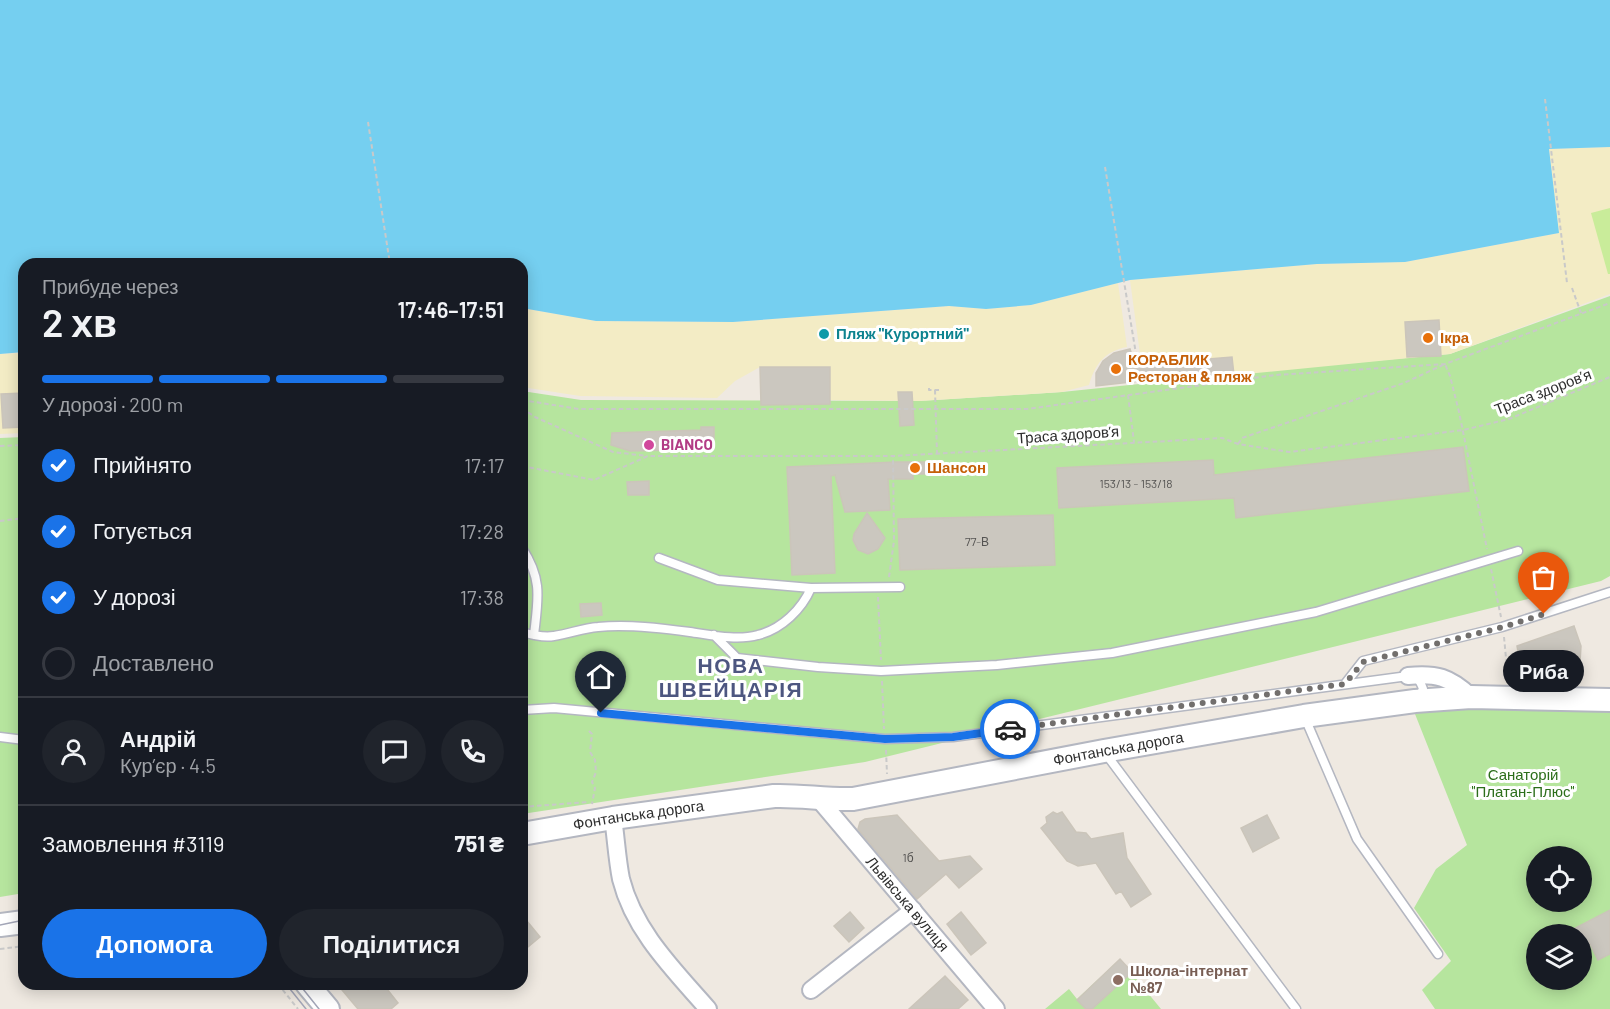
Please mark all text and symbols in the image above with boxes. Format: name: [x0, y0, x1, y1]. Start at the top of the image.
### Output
text: Прибуде через: [42, 274, 178, 298]
text: 17:46–17:51: [398, 296, 504, 322]
text: 2 хв: [42, 298, 117, 345]
place label: Пляж "Курортний": [836, 324, 970, 342]
marker: Пляж "Курортний": [817, 327, 831, 341]
place label: Ікра: [1440, 328, 1470, 346]
marker: Ікра: [1421, 331, 1435, 345]
place label: КОРАБЛИК Ресторан & пляж: [1128, 350, 1252, 385]
marker: КОРАБЛИК Ресторан & пляж: [1109, 362, 1123, 376]
street label: Траса здоров’я: [1492, 364, 1594, 418]
text: У дорозі · 200 m: [42, 392, 183, 416]
street label: Траса здоров’я: [1016, 421, 1120, 447]
place label: BIANCO: [661, 435, 713, 453]
marker: BIANCO: [642, 438, 656, 452]
icon: check: [42, 449, 75, 482]
text: Прийнято: [93, 451, 192, 477]
text: 17:17: [464, 453, 504, 477]
place label: Шансон: [927, 458, 986, 476]
marker: Шансон: [908, 461, 922, 475]
house number: 153/13 - 153/18: [1099, 476, 1173, 490]
icon: check: [42, 515, 75, 548]
text: Готується: [93, 517, 192, 543]
text: 17:28: [460, 519, 504, 543]
house number: 77-В: [965, 534, 989, 548]
pin: [1518, 552, 1569, 614]
icon: bag: [1527, 561, 1560, 594]
icon: check: [42, 581, 75, 614]
text: У дорозі: [93, 583, 176, 609]
text: 17:38: [460, 585, 504, 609]
text: Доставлено: [93, 649, 214, 675]
callout: Риба: [1504, 650, 1584, 692]
pin: [575, 651, 626, 713]
district label: НОВА ШВЕЙЦАРІЯ: [659, 652, 803, 701]
text: Риба: [1519, 659, 1568, 683]
icon: home: [584, 660, 617, 693]
courier: [980, 699, 1040, 759]
icon: car: [994, 713, 1027, 746]
button: person: [42, 720, 105, 783]
button: chat: [363, 720, 426, 783]
button: phone: [441, 720, 504, 783]
text: Андрій: [120, 725, 196, 751]
street label: Фонтанська дорога: [1051, 727, 1185, 769]
text: Кур’єр · 4.5: [120, 753, 216, 777]
park label: Санаторій "Платан-Плюс": [1472, 765, 1575, 800]
street label: Фонтанська дорога: [571, 796, 706, 833]
text: Замовлення #3119: [42, 830, 224, 856]
text: 751 ₴: [455, 830, 504, 856]
map controls: [1526, 846, 1592, 990]
button: locate: [1526, 846, 1592, 912]
house number: 1б: [902, 850, 914, 864]
street label: Львівська вулиця: [863, 852, 953, 955]
button: Допомога: [42, 909, 267, 978]
button: Поділитися: [279, 909, 504, 978]
button: layers: [1526, 924, 1592, 990]
place label: Школа-інтернат №87: [1130, 961, 1248, 996]
marker: Школа-інтернат №87: [1111, 973, 1125, 987]

